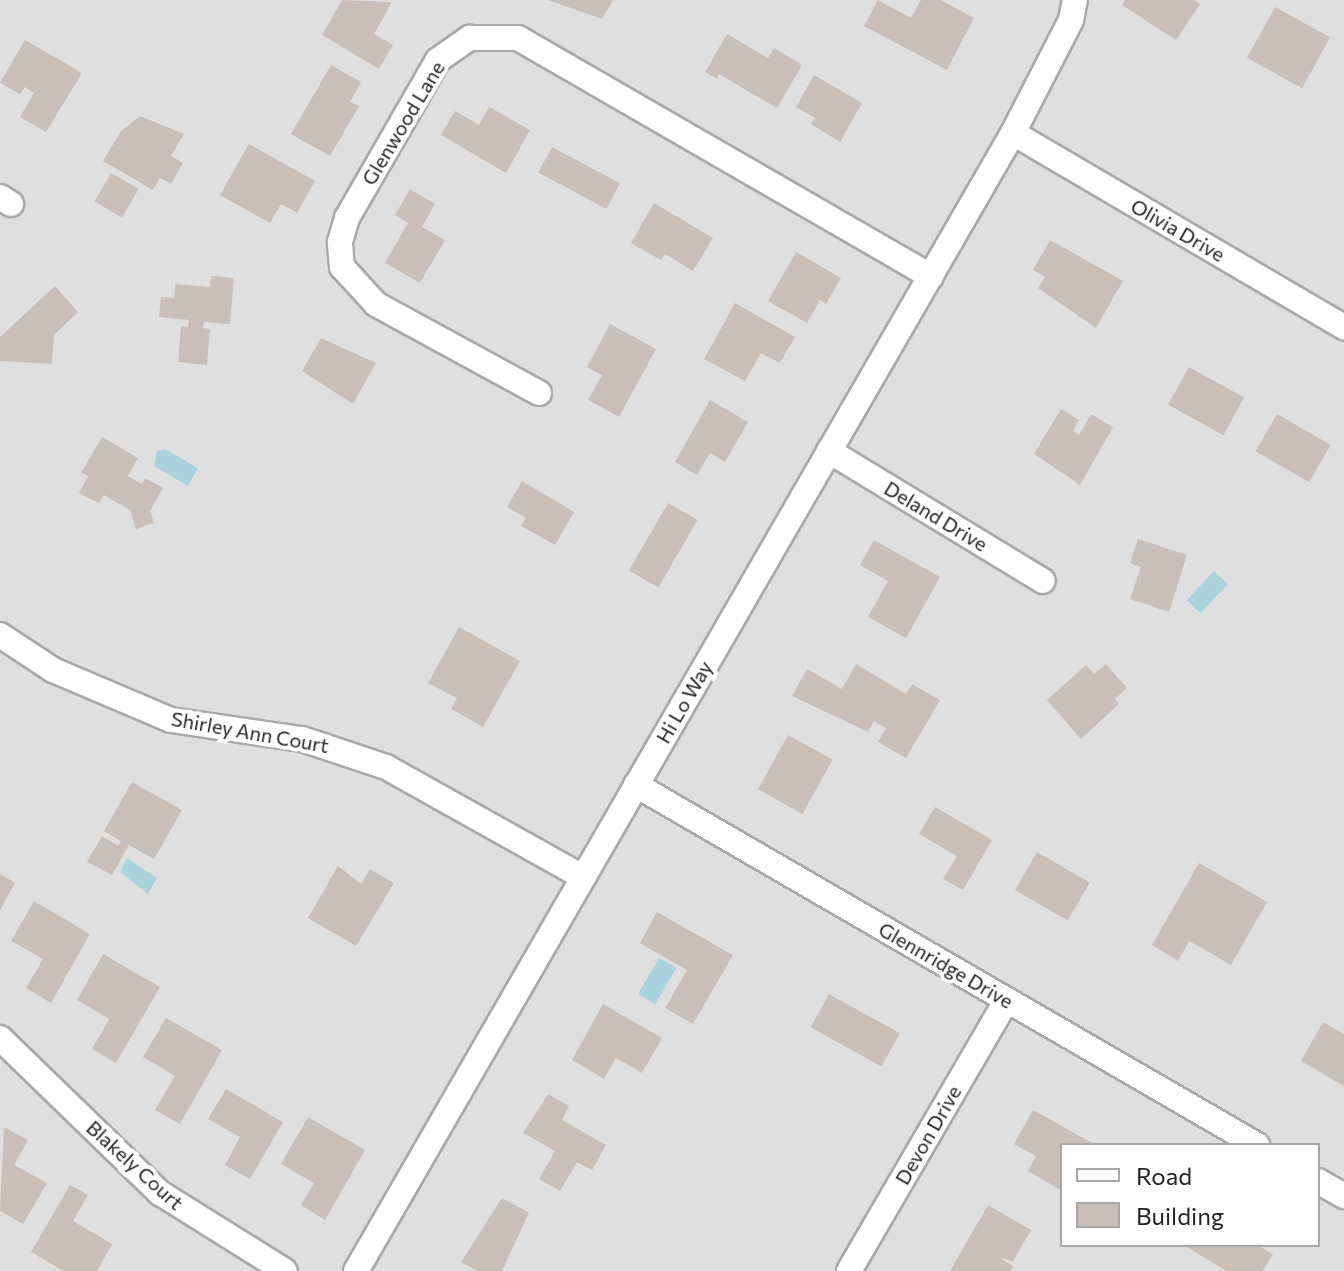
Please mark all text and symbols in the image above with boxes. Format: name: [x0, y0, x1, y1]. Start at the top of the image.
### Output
street label: Glenwood Lane: [357, 57, 449, 189]
street label: Olivia Drive: [1127, 193, 1229, 267]
street label: Deland Drive: [880, 476, 992, 556]
street label: Hi Lo Way: [651, 657, 717, 747]
street label: Shirley Ann Court: [169, 706, 331, 758]
street label: Glennridge Drive: [875, 917, 1017, 1013]
street label: Devon Drive: [890, 1081, 966, 1189]
street label: Blakely Court: [82, 1115, 188, 1215]
legend: [1060, 1143, 1320, 1247]
text: Road: [1136, 1161, 1192, 1190]
text: Building: [1136, 1201, 1224, 1230]

